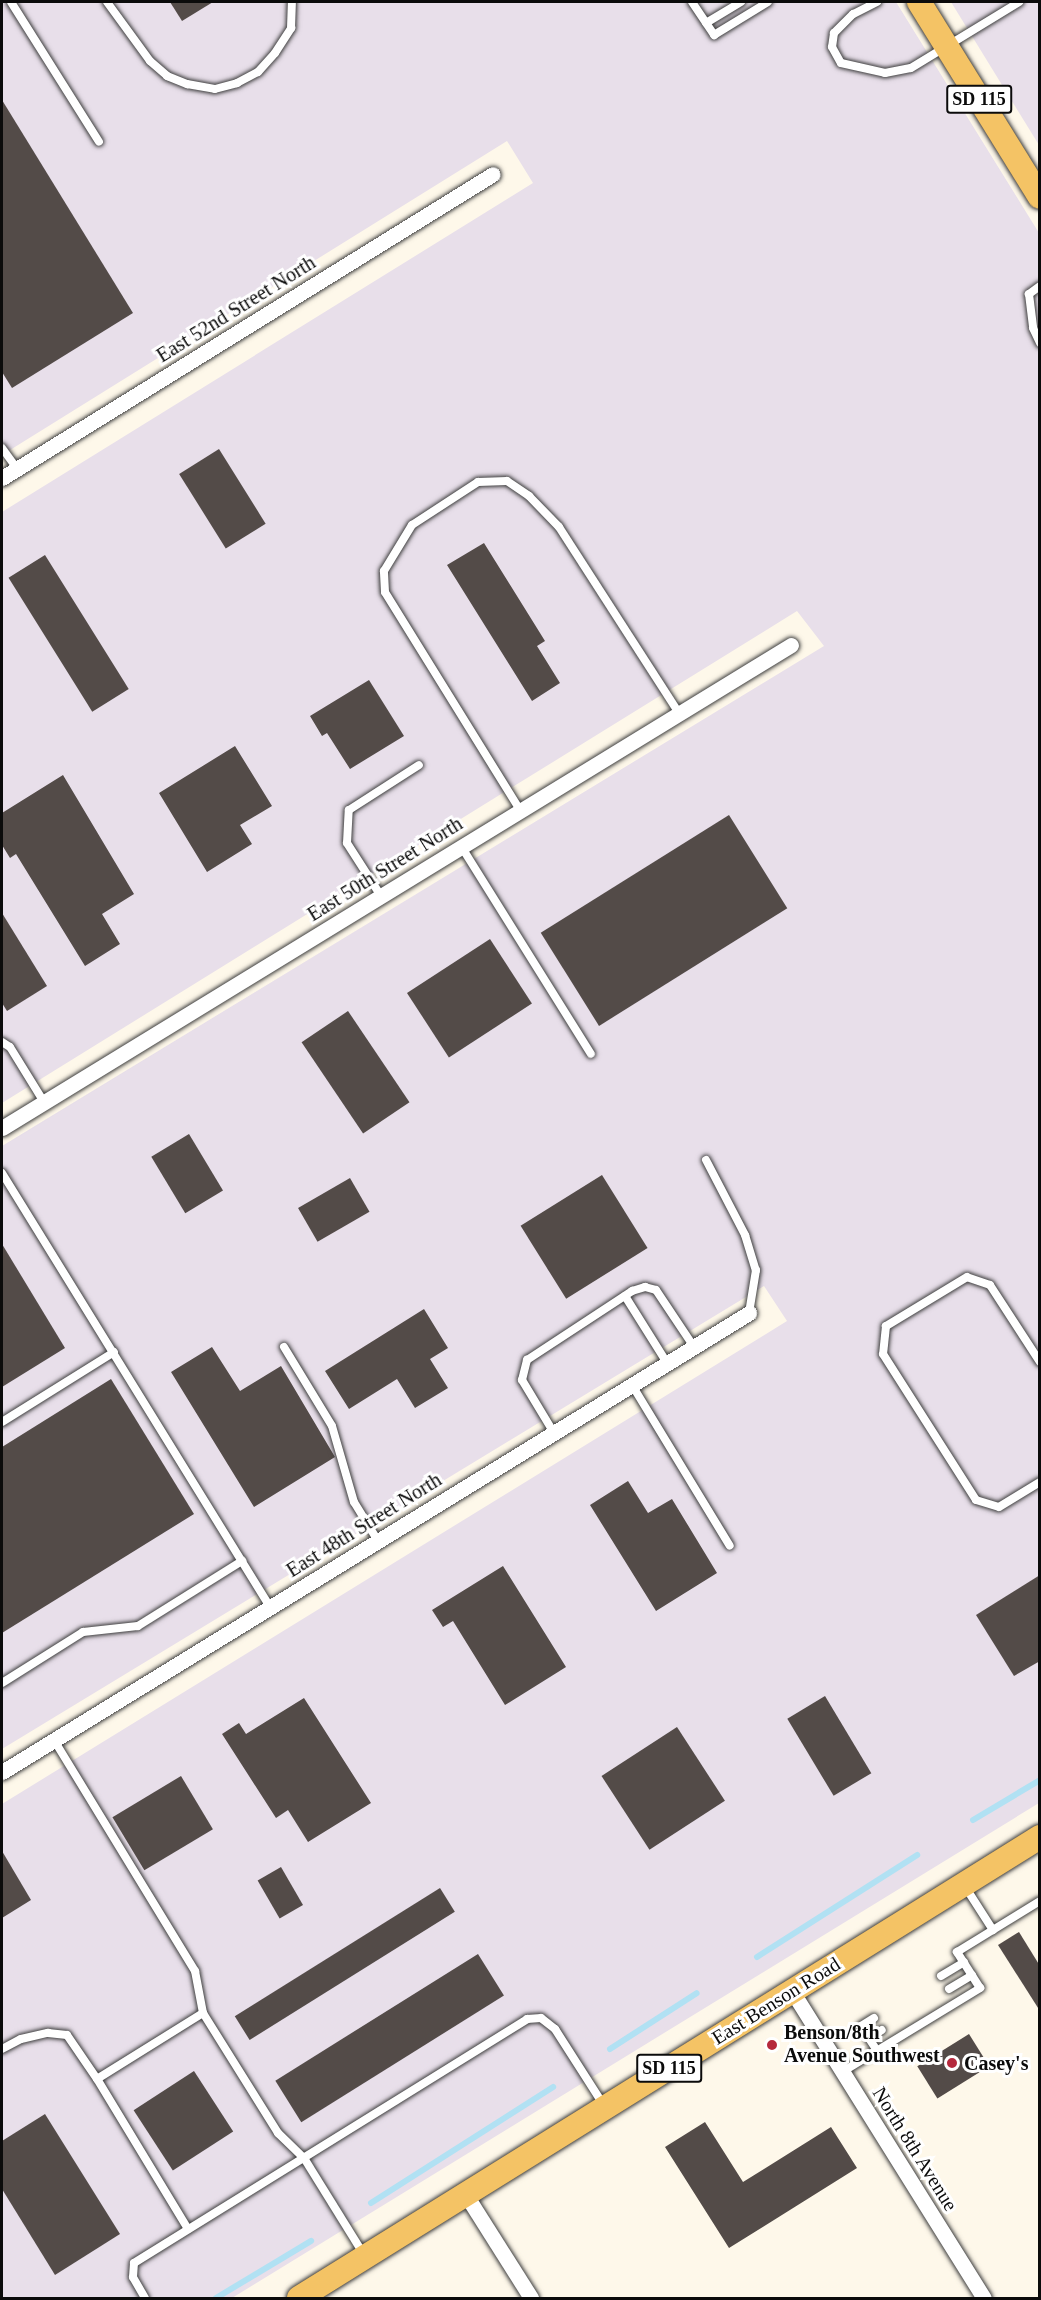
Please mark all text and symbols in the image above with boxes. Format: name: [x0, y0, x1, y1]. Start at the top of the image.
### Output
road number: SD 115: [946, 84, 1012, 114]
street label: East 52nd Street North: [152, 250, 320, 368]
street label: East 50th Street North: [303, 812, 467, 926]
street label: East 48th Street North: [282, 1468, 446, 1582]
street label: East Benson Road: [707, 1952, 845, 2050]
place label: Benson/8th Avenue Southwest: [784, 2021, 940, 2068]
marker: Benson/8th Avenue Southwest: [765, 2038, 779, 2052]
place label: Casey's: [964, 2051, 1028, 2075]
road number: SD 115: [636, 2053, 702, 2083]
marker: Casey's: [945, 2056, 959, 2070]
street label: North 8th Avenue: [867, 2082, 963, 2216]

